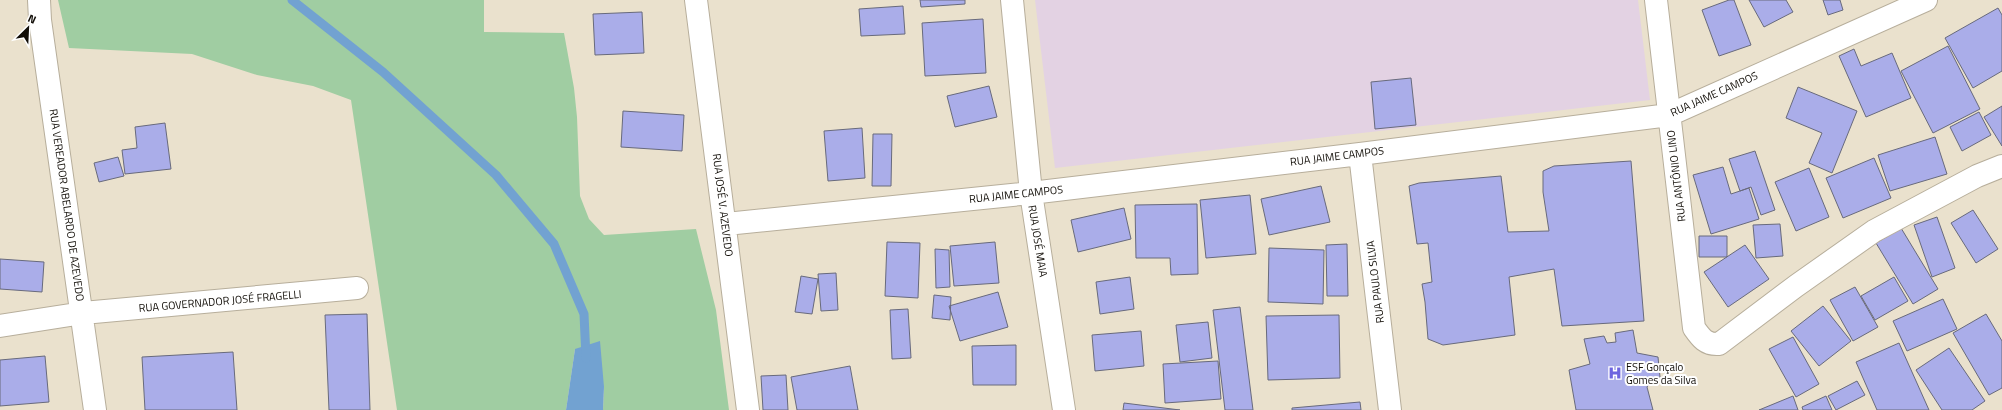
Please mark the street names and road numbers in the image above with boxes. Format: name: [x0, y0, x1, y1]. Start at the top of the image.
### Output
street label: RUA JAIME CAMPOS: [1668, 67, 1760, 121]
street label: RUA VEREADOR ABELARDO DE AZEVEDO: [46, 108, 88, 302]
street label: RUA ANTÔNIO LINO: [1662, 129, 1690, 223]
street label: RUA JAIME CAMPOS: [1289, 142, 1385, 170]
street label: RUA JOSÉ V. AZEVEDO: [709, 153, 737, 257]
street label: RUA JAIME CAMPOS: [968, 181, 1064, 207]
street label: RUA JOSÉ MAIA: [1024, 204, 1052, 279]
street label: RUA PAULO SILVA: [1362, 239, 1388, 324]
street label: RUA GOVERNADOR JOSÉ FRAGELLI: [138, 286, 302, 316]

